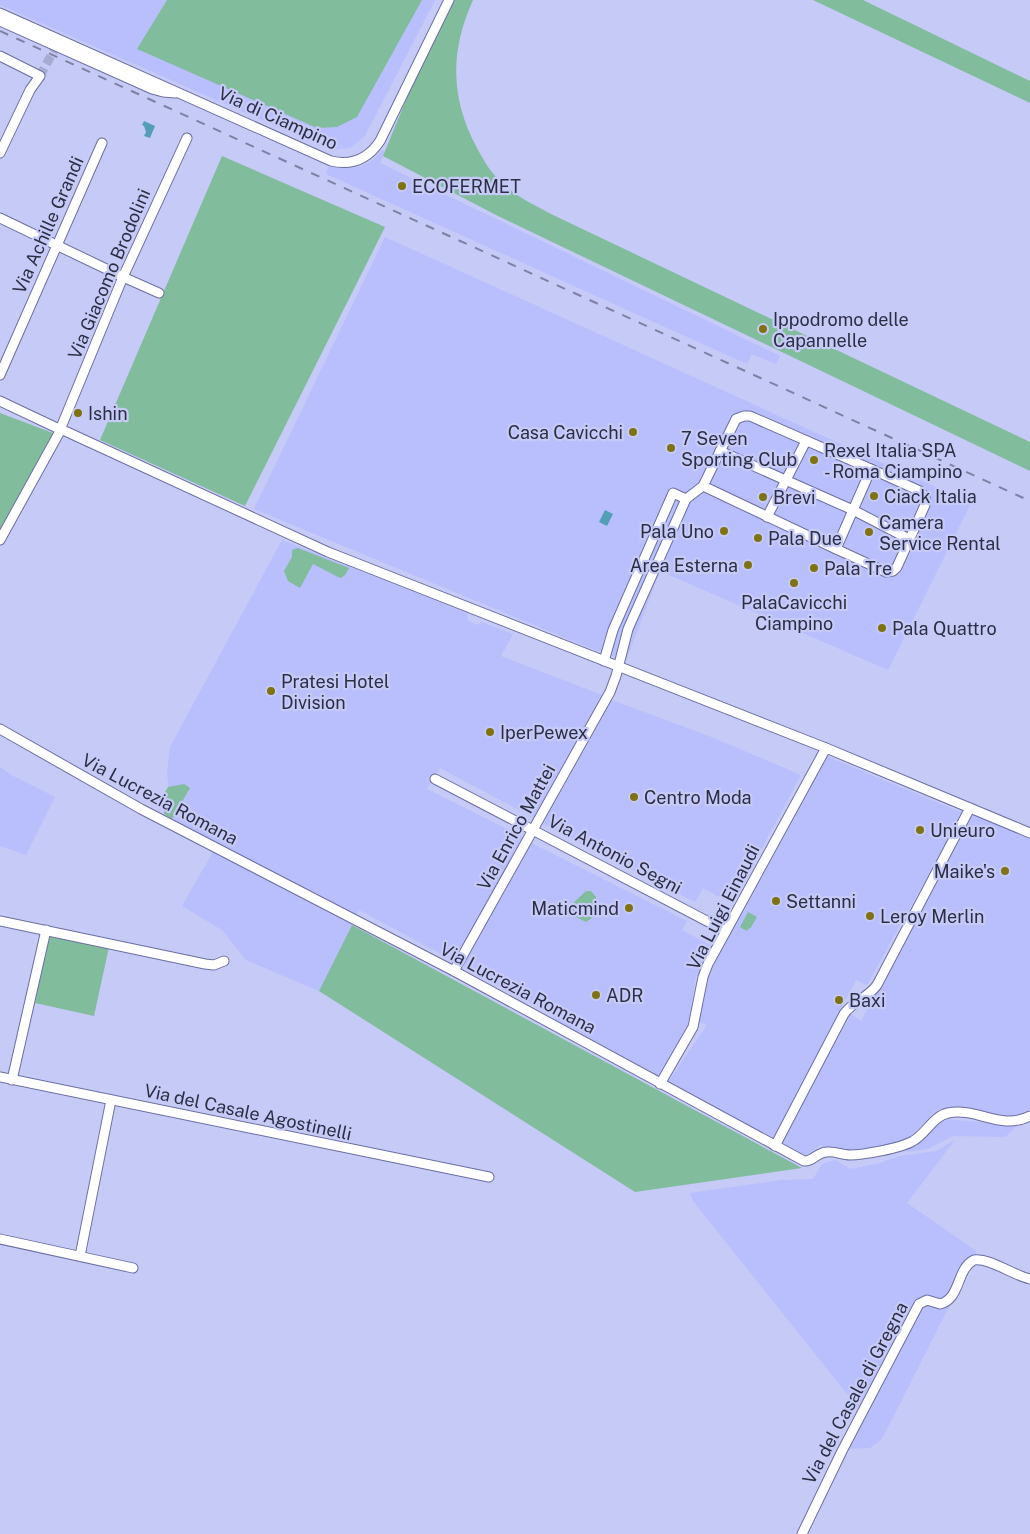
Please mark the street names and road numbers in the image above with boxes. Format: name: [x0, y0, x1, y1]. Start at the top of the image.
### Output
street label: Via di Ciampino: [215, 82, 341, 154]
street label: Via Achille Grandi: [8, 153, 88, 297]
street label: Via Giacomo Brodolini: [64, 186, 154, 362]
street label: Via Lucrezia Romana: [78, 749, 242, 849]
street label: Via Enrico Mattei: [473, 760, 559, 894]
street label: Via Antonio Segni: [545, 810, 685, 898]
street label: Via Luigi Einaudi: [682, 841, 764, 973]
street label: Via Lucrezia Romana: [436, 938, 600, 1038]
street label: Via del Casale Agostinelli: [142, 1080, 354, 1144]
street label: Via del Casale di Gregna: [798, 1298, 912, 1488]

